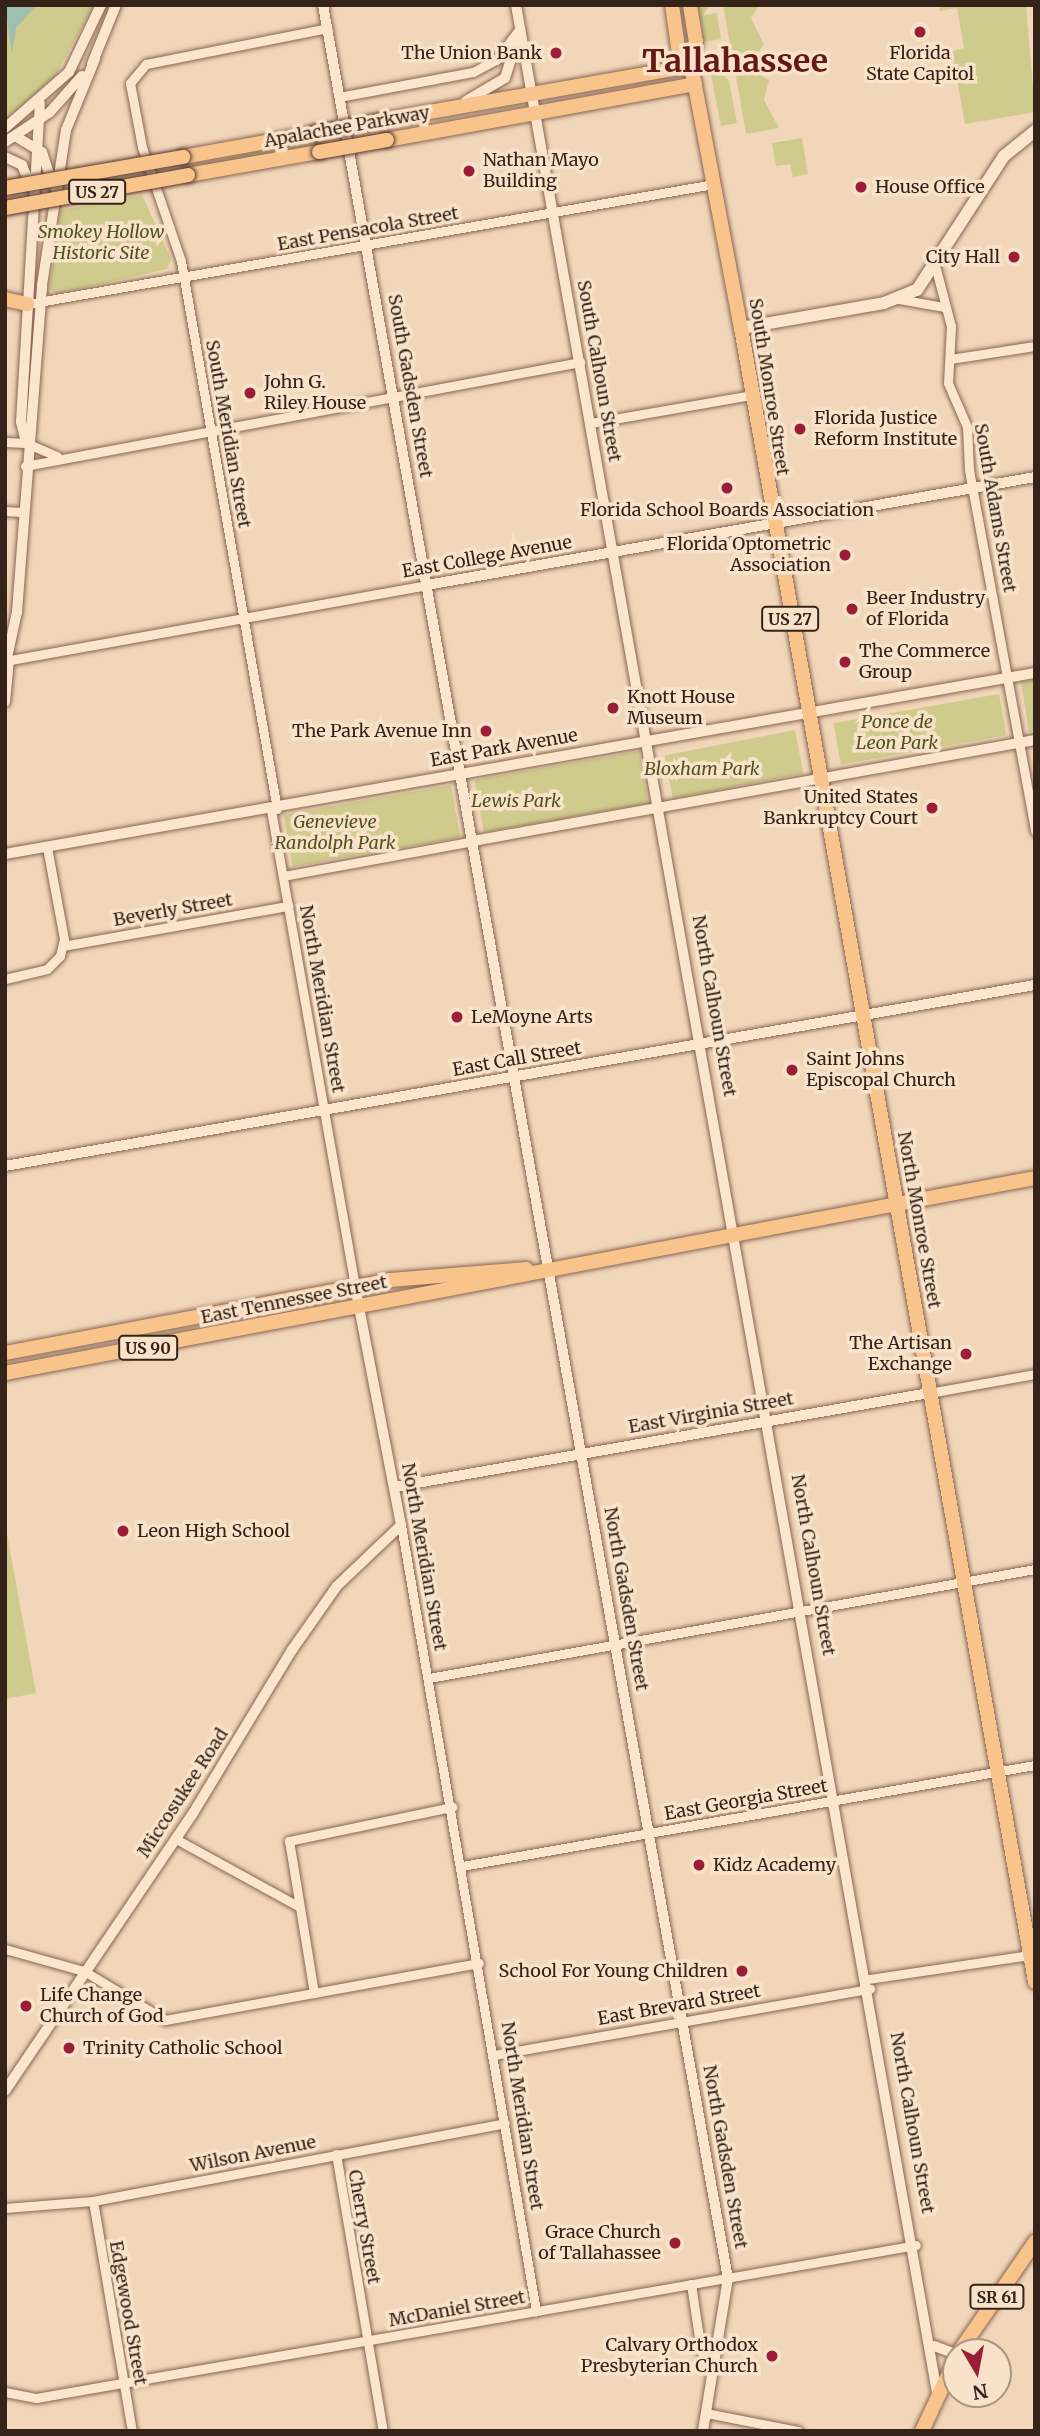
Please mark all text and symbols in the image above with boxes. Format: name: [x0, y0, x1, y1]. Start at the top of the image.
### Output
marker: Florida State Capitol: [912, 24, 928, 40]
place label: The Union Bank: [401, 42, 542, 64]
district label: Tallahassee: [642, 42, 828, 80]
place label: Florida State Capitol: [866, 43, 974, 86]
marker: The Union Bank: [548, 45, 564, 61]
street label: Apalachee Parkway: [262, 102, 432, 152]
place label: Nathan Mayo Building: [483, 150, 599, 192]
marker: Nathan Mayo Building: [461, 163, 477, 179]
place label: House Office: [875, 176, 985, 198]
marker: House Office: [853, 179, 869, 195]
road number: US 27: [67, 180, 127, 204]
street label: East Pensacola Street: [276, 202, 460, 256]
park label: Smokey Hollow Historic Site: [38, 222, 164, 264]
place label: City Hall: [926, 246, 1000, 268]
marker: City Hall: [1006, 249, 1022, 265]
street label: South Calhoun Street: [572, 279, 626, 463]
street label: South Gadsden Street: [383, 292, 437, 480]
street label: South Monroe Street: [744, 297, 794, 477]
street label: South Meridian Street: [201, 338, 255, 530]
place label: John G. Riley House: [264, 372, 366, 414]
marker: John G. Riley House: [242, 385, 258, 401]
place label: Florida Justice Reform Institute: [814, 408, 957, 450]
marker: Florida Justice Reform Institute: [792, 421, 808, 437]
street label: South Adams Street: [969, 422, 1021, 594]
marker: Florida School Boards Association: [719, 480, 735, 496]
place label: Florida School Boards Association: [580, 499, 874, 521]
street label: East College Avenue: [400, 531, 574, 583]
place label: Florida Optometric Association: [666, 534, 831, 576]
marker: Florida Optometric Association: [837, 547, 853, 563]
place label: Beer Industry of Florida: [866, 588, 985, 630]
marker: Beer Industry of Florida: [844, 601, 860, 617]
road number: US 27: [760, 606, 820, 632]
place label: The Commerce Group: [859, 641, 990, 684]
marker: The Commerce Group: [837, 654, 853, 670]
place label: Knott House Museum: [627, 687, 735, 730]
marker: Knott House Museum: [605, 700, 621, 716]
park label: Ponce de Leon Park: [856, 712, 938, 754]
place label: The Park Avenue Inn: [292, 720, 472, 742]
marker: The Park Avenue Inn: [478, 723, 494, 739]
street label: East Park Avenue: [429, 724, 579, 772]
park label: Bloxham Park: [644, 758, 760, 780]
place label: United States Bankruptcy Court: [763, 787, 918, 830]
park label: Lewis Park: [471, 790, 561, 812]
marker: United States Bankruptcy Court: [924, 800, 940, 816]
park label: Genevieve Randolph Park: [274, 812, 396, 854]
street label: Beverly Street: [112, 889, 234, 931]
street label: North Meridian Street: [295, 903, 349, 1095]
street label: North Calhoun Street: [687, 914, 741, 1098]
place label: LeMoyne Arts: [471, 1006, 593, 1028]
marker: LeMoyne Arts: [449, 1009, 465, 1025]
street label: East Call Street: [451, 1037, 583, 1081]
place label: Saint Johns Episcopal Church: [806, 1049, 956, 1092]
marker: Saint Johns Episcopal Church: [784, 1062, 800, 1078]
street label: North Monroe Street: [893, 1130, 945, 1310]
street label: East Tennessee Street: [199, 1271, 389, 1329]
place label: The Artisan Exchange: [849, 1333, 952, 1376]
road number: US 90: [116, 1336, 180, 1360]
marker: The Artisan Exchange: [958, 1346, 974, 1362]
street label: East Virginia Street: [627, 1388, 795, 1438]
street label: North Meridian Street: [397, 1461, 451, 1653]
street label: North Calhoun Street: [786, 1473, 840, 1657]
street label: North Gadsden Street: [599, 1506, 653, 1692]
place label: Leon High School: [137, 1520, 290, 1542]
marker: Leon High School: [115, 1523, 131, 1539]
street label: Miccosukee Road: [133, 1724, 233, 1862]
street label: East Georgia Street: [663, 1775, 829, 1825]
place label: Kidz Academy: [713, 1854, 836, 1876]
marker: Kidz Academy: [691, 1857, 707, 1873]
place label: School For Young Children: [499, 1960, 728, 1982]
marker: School For Young Children: [734, 1963, 750, 1979]
street label: East Brevard Street: [596, 1980, 762, 2030]
place label: Life Change Church of God: [40, 1985, 164, 2028]
marker: Life Change Church of God: [18, 1998, 34, 2014]
street label: North Meridian Street: [496, 2020, 548, 2212]
street label: North Calhoun Street: [885, 2031, 939, 2215]
place label: Trinity Catholic School: [83, 2037, 283, 2059]
marker: Trinity Catholic School: [61, 2040, 77, 2056]
street label: North Gadsden Street: [698, 2064, 752, 2250]
street label: Wilson Avenue: [188, 2131, 318, 2177]
street label: Cherry Street: [343, 2168, 385, 2286]
place label: Grace Church of Tallahassee: [538, 2222, 661, 2264]
marker: Grace Church of Tallahassee: [667, 2235, 683, 2251]
street label: Edgewood Street: [105, 2239, 151, 2387]
road number: SR 61: [969, 2284, 1025, 2310]
street label: McDaniel Street: [387, 2286, 527, 2332]
place label: Calvary Orthodox Presbyterian Church: [581, 2335, 758, 2378]
north arrow: [942, 2338, 1012, 2408]
marker: Calvary Orthodox Presbyterian Church: [764, 2348, 780, 2364]
text: N: [971, 2379, 990, 2405]

